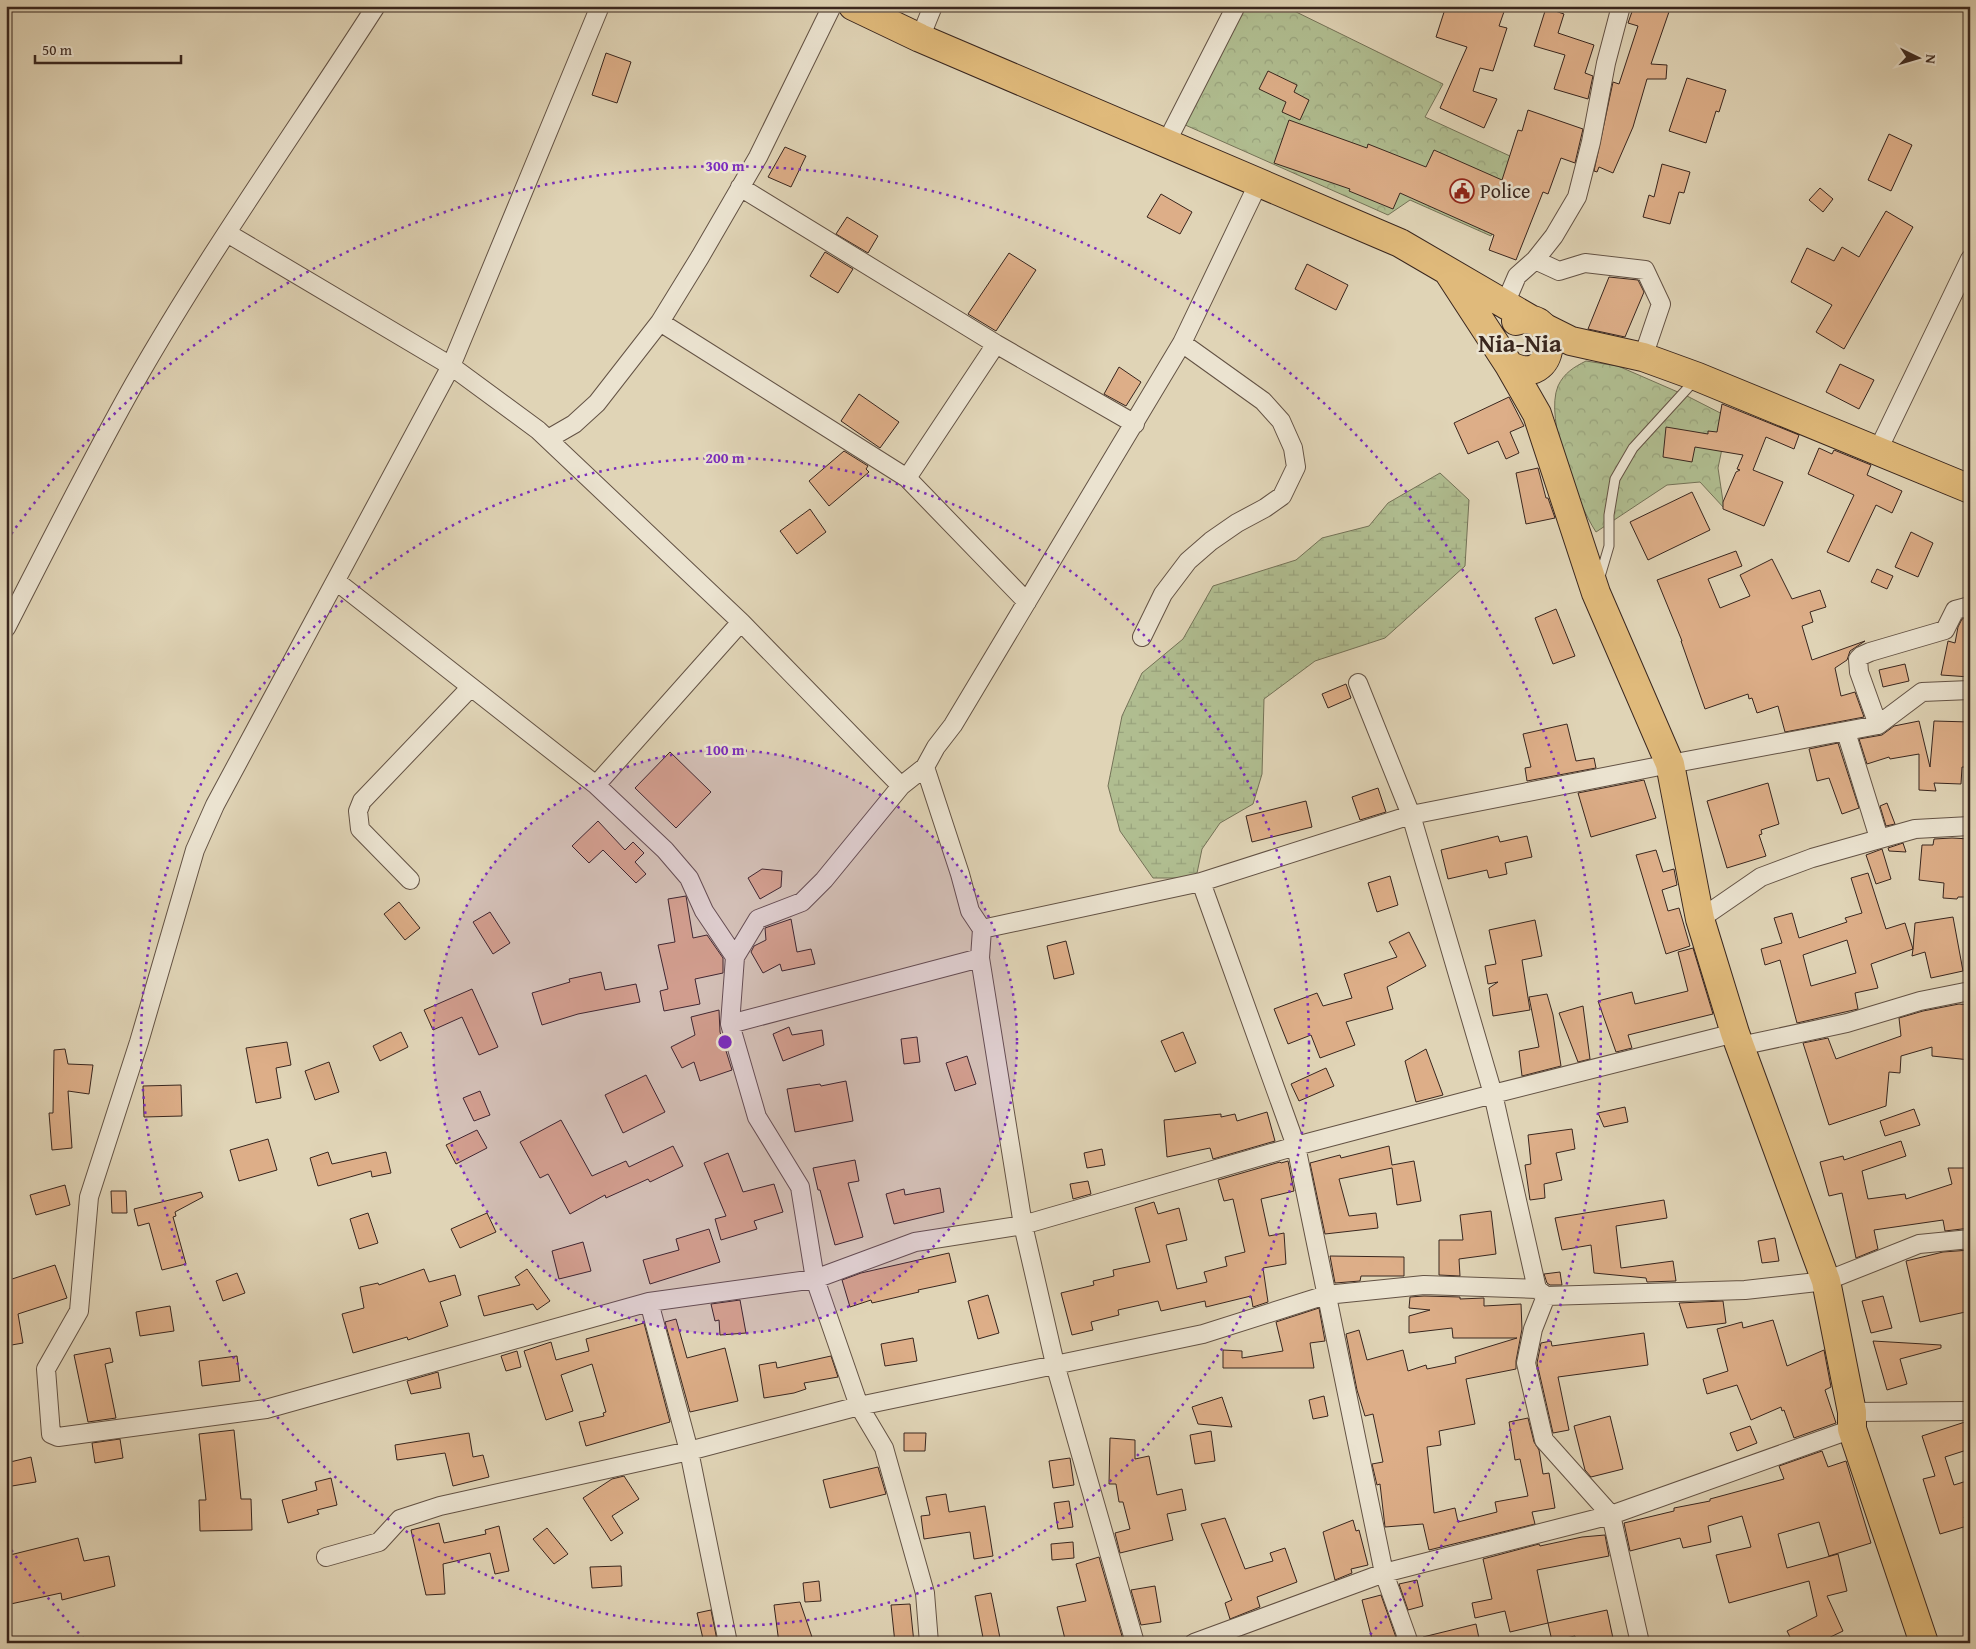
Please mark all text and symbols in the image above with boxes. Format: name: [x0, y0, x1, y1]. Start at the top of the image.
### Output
scale bar: [35, 32, 181, 64]
north arrow: [1894, 32, 1944, 82]
text: 50 m: [42, 39, 73, 60]
text: N: [1921, 54, 1941, 65]
text: 300 m: [705, 155, 745, 176]
place label: Police: [1480, 176, 1530, 205]
public building icon: Police: [1449, 178, 1475, 204]
district label: Nia-Nia: [1478, 325, 1562, 361]
text: 200 m: [705, 447, 745, 468]
text: 100 m: [705, 739, 745, 760]
centre of rings: [716, 1033, 734, 1051]

